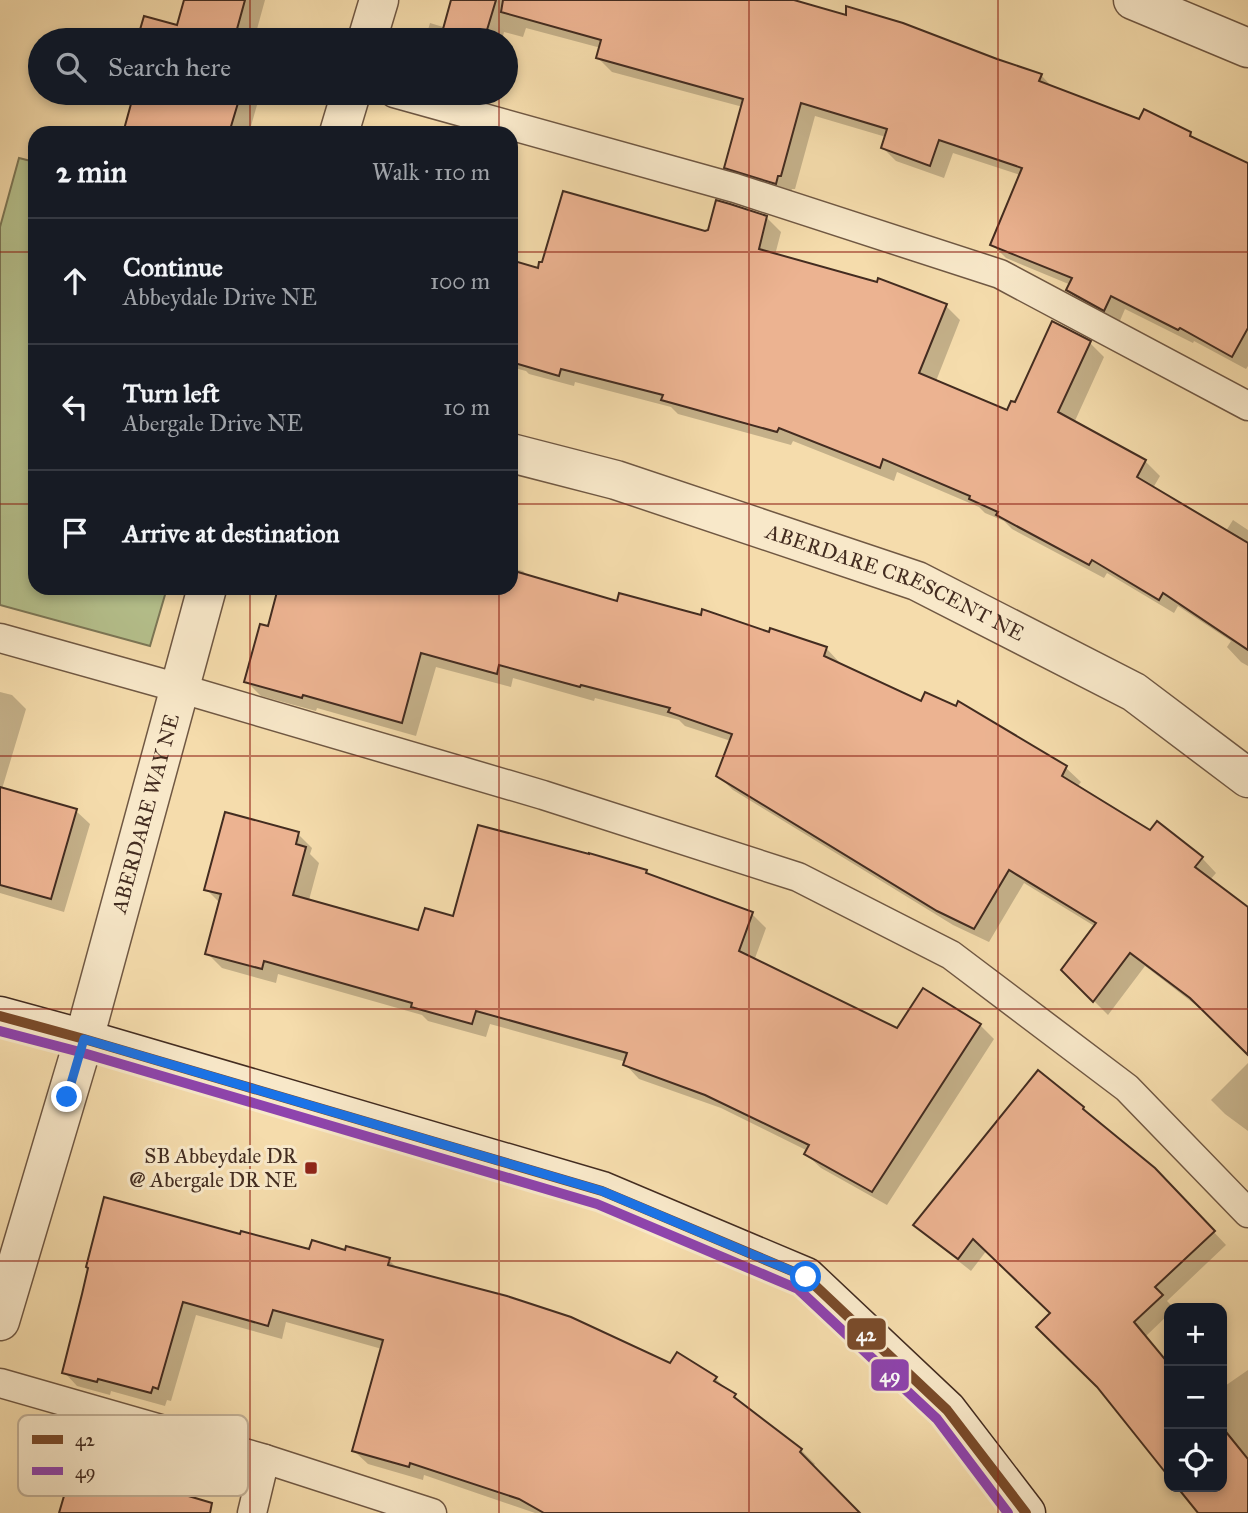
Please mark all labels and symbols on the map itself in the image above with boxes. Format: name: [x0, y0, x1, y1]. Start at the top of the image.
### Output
street label: ABERDARE CRESCENT NE: [761, 518, 1029, 647]
street label: ABERDARE WAY NE: [106, 711, 185, 917]
route end: [51, 1081, 82, 1112]
place label: SB Abbeydale DR @ Abergale DR NE: [129, 1143, 298, 1193]
marker: SB Abbeydale DR @ Abergale DR NE: [303, 1160, 319, 1176]
route start: [790, 1261, 821, 1292]
line badge: 42: [846, 1317, 887, 1351]
text: 42: [856, 1323, 877, 1347]
line badge: 49: [870, 1358, 910, 1392]
text: 49: [880, 1364, 900, 1388]
legend: [18, 1415, 248, 1496]
text: 42: [75, 1428, 96, 1451]
text: 49: [75, 1460, 96, 1483]

